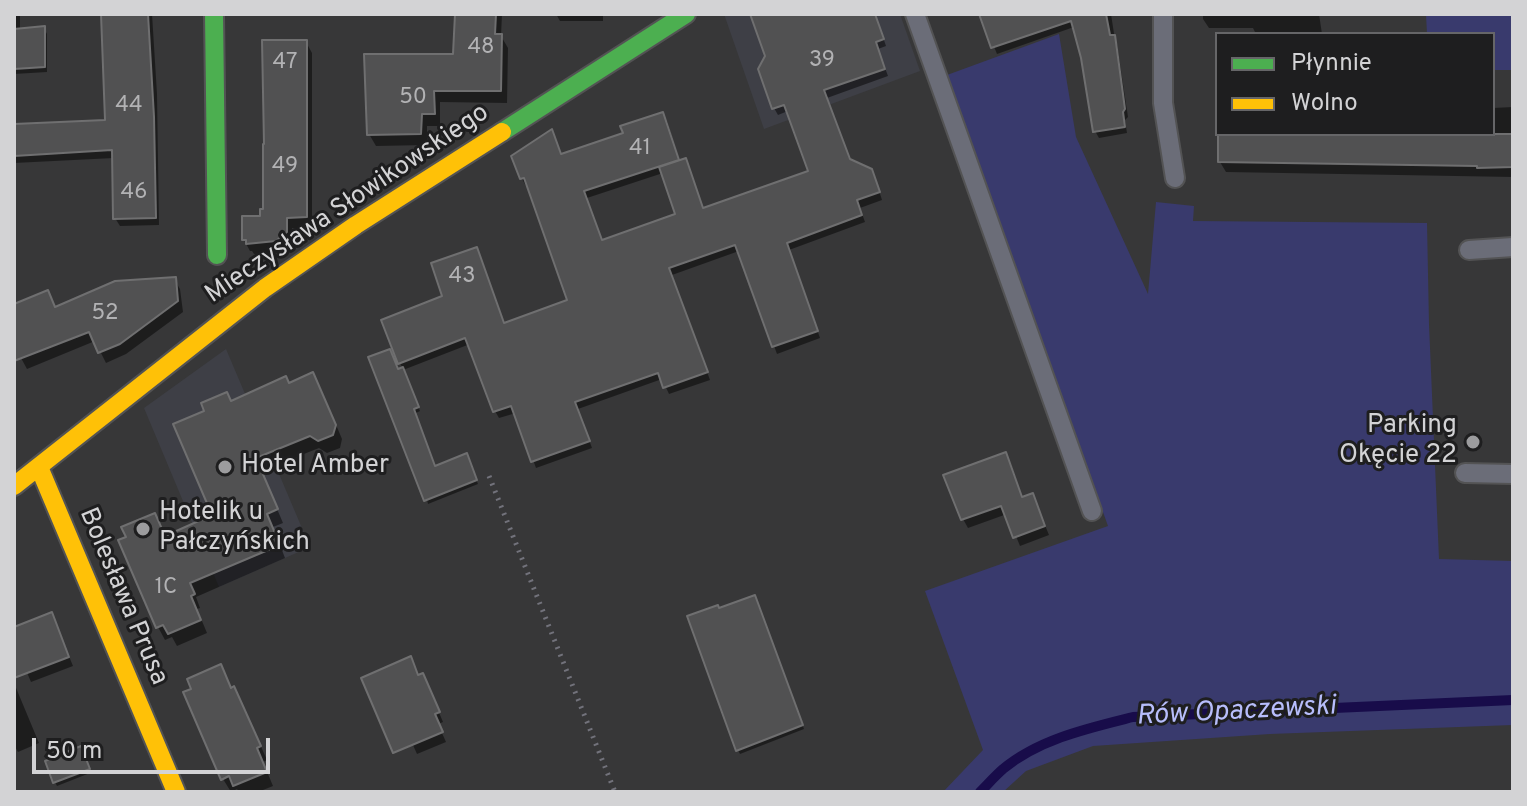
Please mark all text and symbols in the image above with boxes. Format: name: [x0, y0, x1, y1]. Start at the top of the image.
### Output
legend: [1215, 32, 1495, 136]
house number: 48: [467, 36, 495, 62]
house number: 39: [809, 49, 835, 75]
text: Płynnie: [1291, 49, 1372, 79]
house number: 47: [273, 51, 297, 77]
house number: 50: [399, 86, 427, 112]
text: Wolno: [1291, 89, 1358, 119]
house number: 44: [115, 94, 143, 120]
street label: Mieczysława Słowikowskiego: [200, 98, 496, 312]
house number: 41: [629, 137, 651, 163]
house number: 49: [272, 155, 298, 181]
house number: 46: [121, 181, 147, 207]
house number: 43: [449, 265, 475, 291]
house number: 52: [91, 302, 119, 328]
place label: Parking Okęcie 22: [1339, 411, 1457, 472]
marker: Parking Okęcie 22: [1464, 433, 1482, 451]
place label: Hotel Amber: [241, 451, 389, 483]
marker: Hotel Amber: [216, 458, 234, 476]
place label: Hotelik u Pałczyńskich: [159, 498, 310, 560]
street label: Bolesława Prusa: [71, 504, 173, 690]
marker: Hotelik u Pałczyńskich: [134, 520, 152, 538]
house number: 1C: [155, 576, 177, 602]
water label: Rów Opaczewski: [1135, 691, 1337, 735]
scale bar: [36, 722, 274, 772]
text: 50 m: [46, 737, 102, 767]

